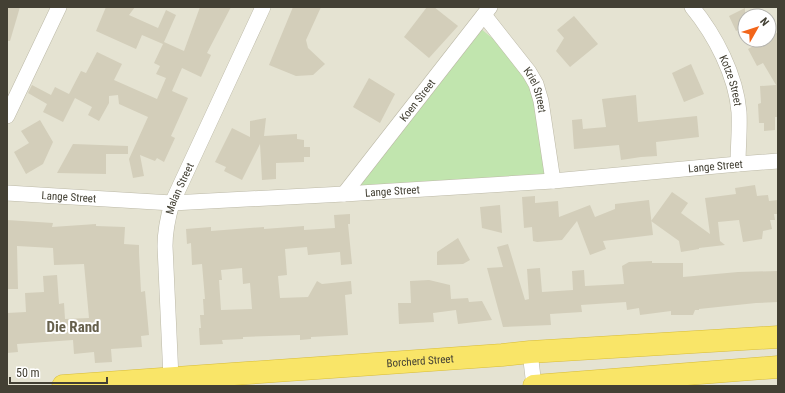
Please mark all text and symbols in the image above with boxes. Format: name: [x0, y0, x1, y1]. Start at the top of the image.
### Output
north arrow: [737, 8, 777, 48]
text: N: [757, 15, 772, 29]
street label: Kotze Street: [717, 53, 745, 107]
street label: Kriel Street: [521, 64, 549, 114]
street label: Koen Street: [397, 76, 438, 124]
street label: Lange Street: [688, 157, 743, 175]
street label: Malan Street: [163, 161, 196, 216]
street label: Lange Street: [365, 183, 420, 199]
street label: Lange Street: [41, 189, 97, 205]
district label: Die Rand: [46, 318, 100, 336]
street label: Borcherd Street: [386, 352, 454, 370]
scale bar: [10, 359, 107, 385]
text: 50 m: [16, 366, 40, 380]

